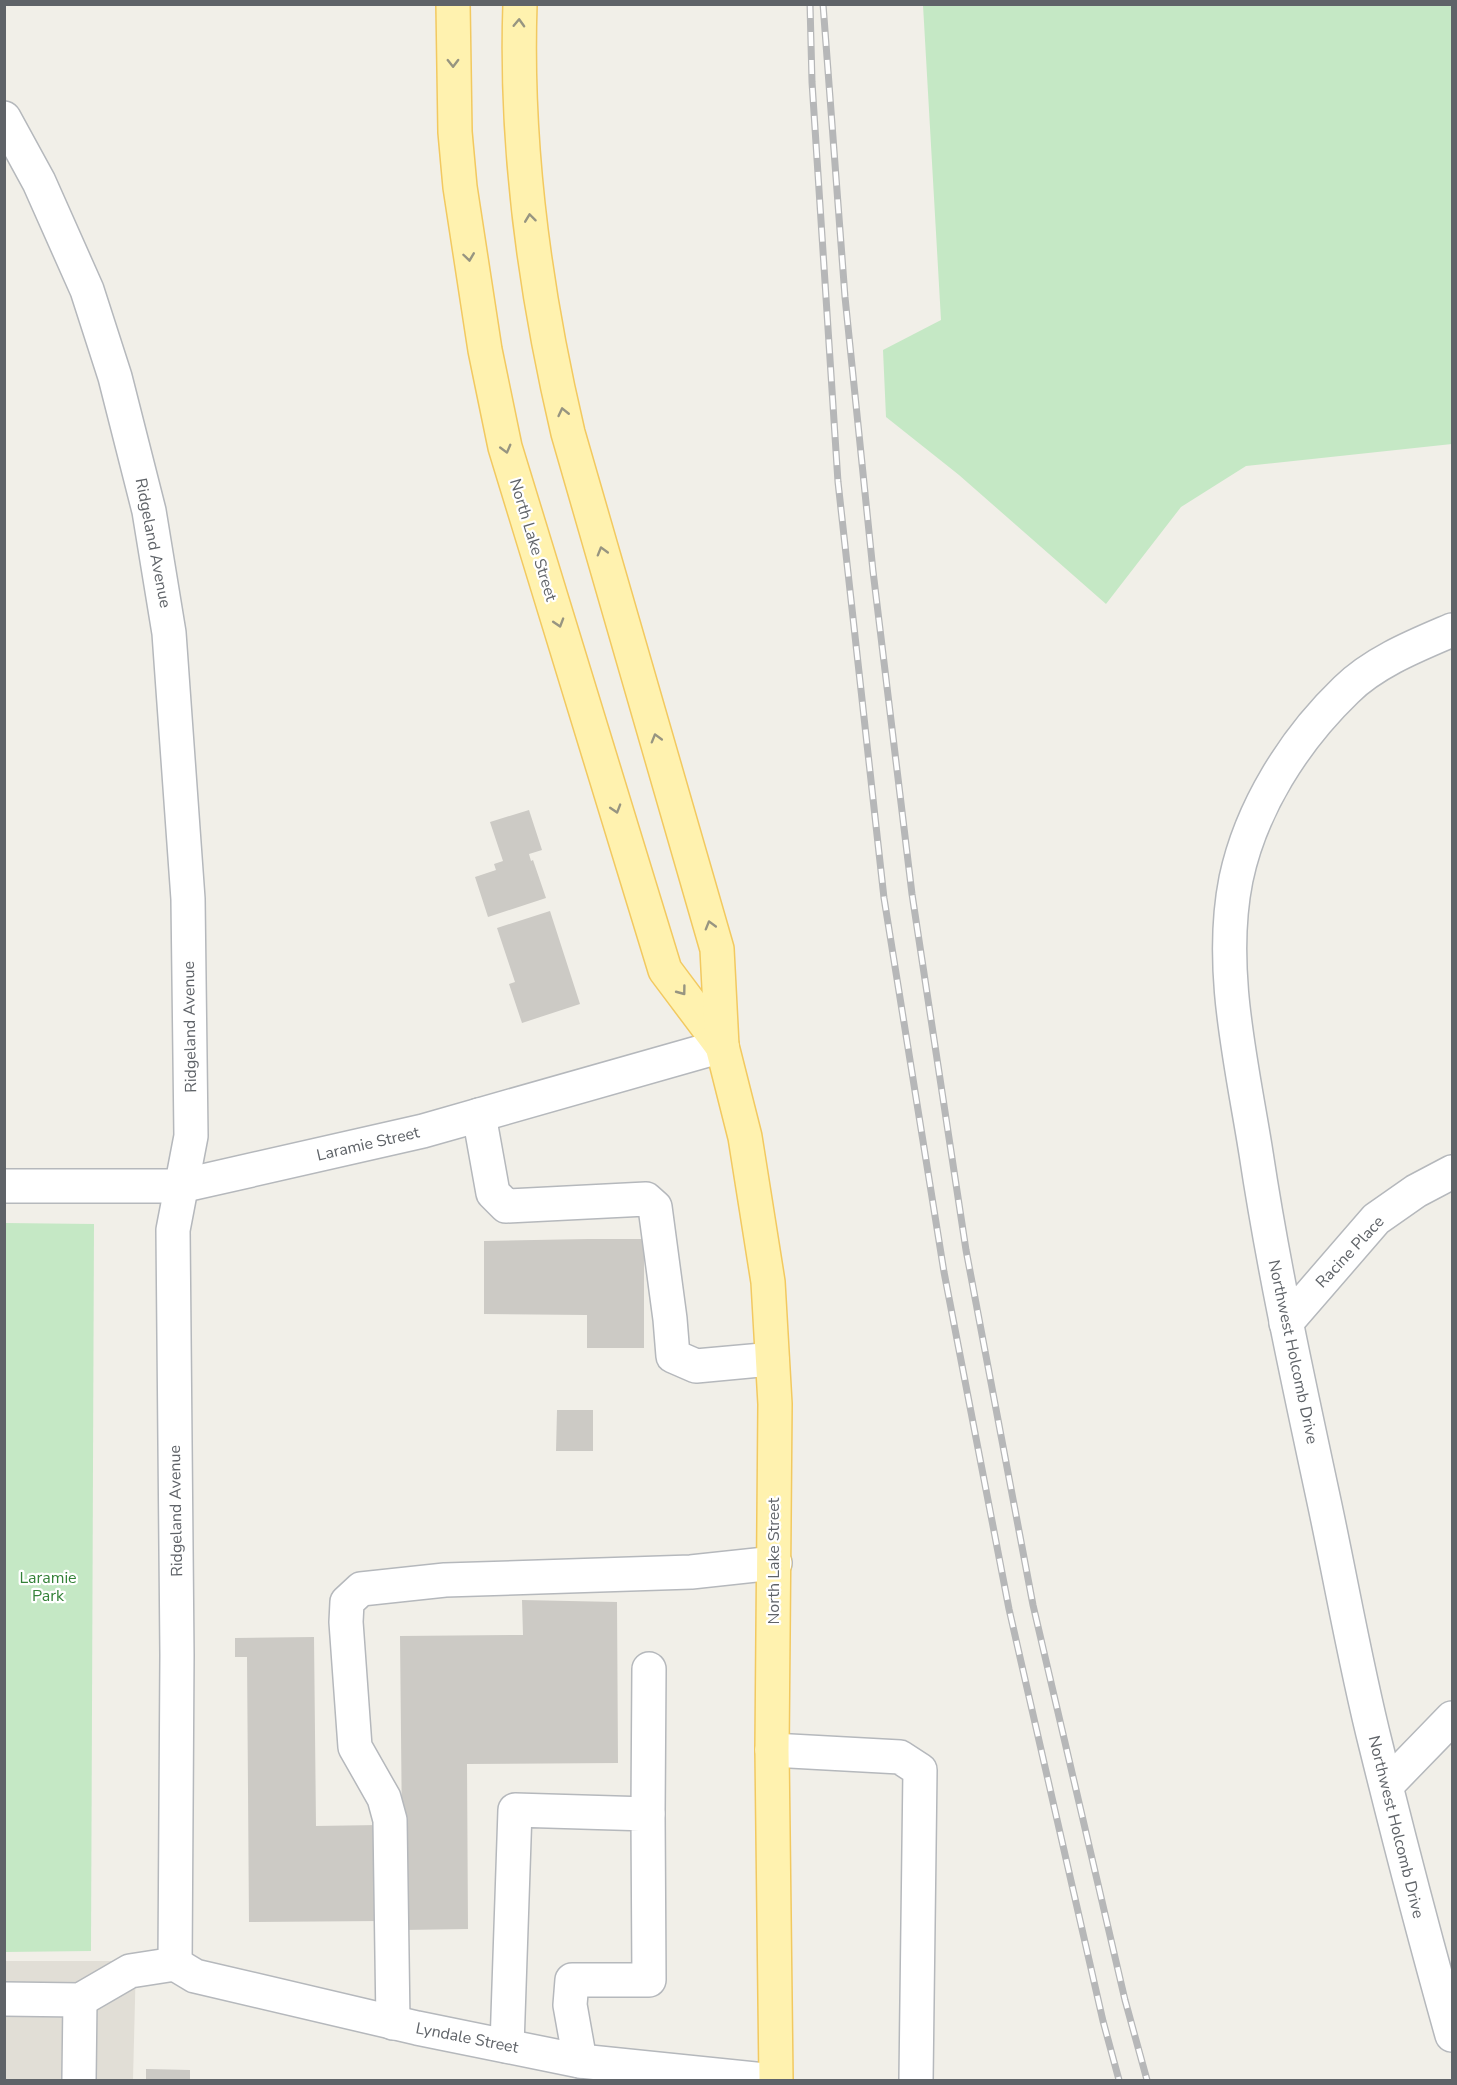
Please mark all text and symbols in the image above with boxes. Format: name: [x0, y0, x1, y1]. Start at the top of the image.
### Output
one-way arrow: [513, 19, 525, 28]
one-way arrow: [447, 58, 459, 67]
one-way arrow: [524, 213, 537, 223]
one-way arrow: [463, 252, 475, 262]
one-way arrow: [557, 407, 570, 417]
one-way arrow: [498, 443, 511, 453]
street label: Ridgeland Avenue: [130, 476, 176, 610]
street label: North Lake Street: [504, 476, 562, 604]
one-way arrow: [597, 546, 609, 557]
one-way arrow: [551, 617, 564, 628]
one-way arrow: [651, 733, 663, 744]
one-way arrow: [609, 803, 621, 814]
one-way arrow: [705, 920, 717, 931]
street label: Ridgeland Avenue: [178, 961, 202, 1093]
one-way arrow: [674, 985, 685, 996]
street label: Laramie Street: [314, 1121, 422, 1167]
street label: Racine Place: [1311, 1211, 1389, 1293]
street label: Northwest Holcomb Drive: [1263, 1258, 1323, 1446]
street label: Ridgeland Avenue: [164, 1445, 188, 1577]
street label: North Lake Street: [763, 1497, 785, 1624]
park label: Laramie Park: [19, 1567, 77, 1607]
street label: Northwest Holcomb Drive: [1363, 1733, 1429, 1921]
street label: Lyndale Street: [414, 2017, 521, 2059]

